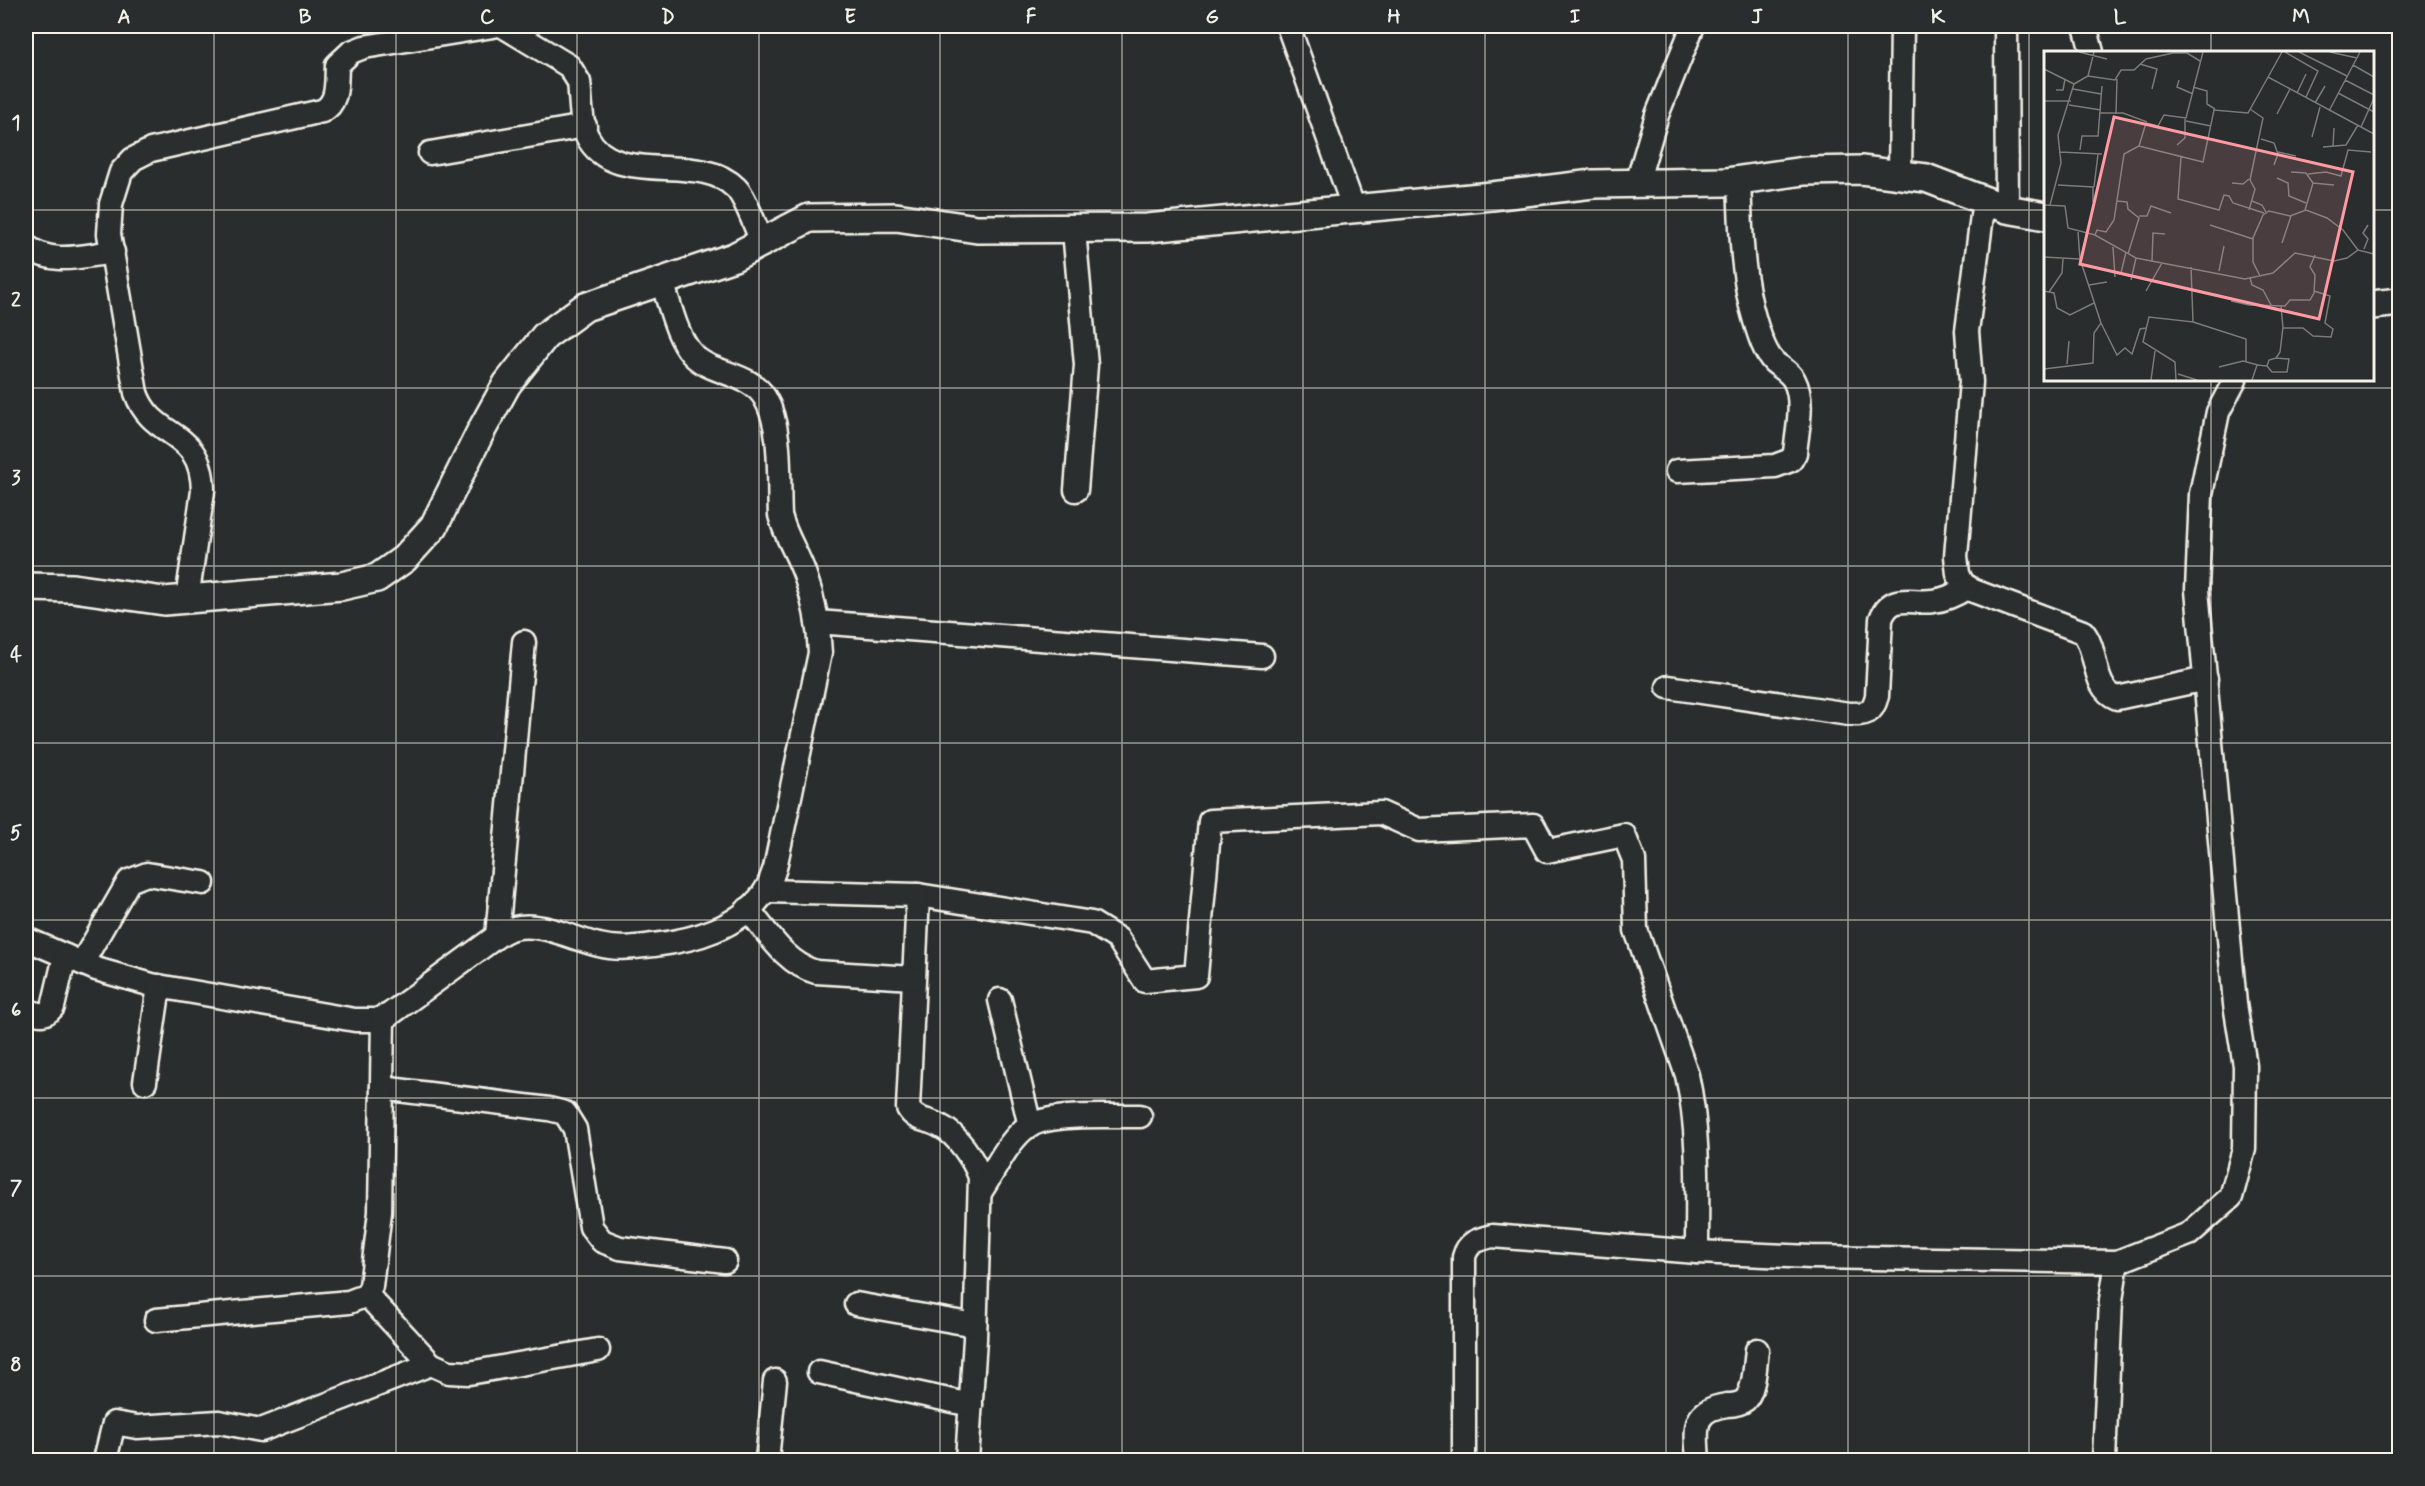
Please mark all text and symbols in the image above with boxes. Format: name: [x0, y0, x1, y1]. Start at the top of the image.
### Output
text: A: [117, 4, 131, 31]
text: B: [299, 4, 312, 31]
text: C: [480, 4, 495, 31]
text: D: [661, 4, 675, 31]
text: E: [844, 4, 856, 31]
text: F: [1026, 4, 1037, 31]
text: G: [1205, 4, 1219, 31]
text: H: [1387, 4, 1401, 31]
text: I: [1570, 4, 1580, 31]
text: J: [1751, 4, 1763, 31]
text: K: [1931, 4, 1946, 31]
text: L: [2114, 4, 2127, 31]
text: M: [2292, 4, 2310, 31]
inset map: [2044, 51, 2374, 381]
text: 1: [12, 110, 20, 137]
text: 2: [11, 287, 21, 314]
text: 3: [11, 465, 21, 492]
text: 4: [10, 642, 22, 669]
text: 5: [10, 820, 22, 847]
text: 6: [11, 997, 21, 1024]
text: 7: [10, 1175, 22, 1202]
text: 8: [10, 1352, 22, 1379]

